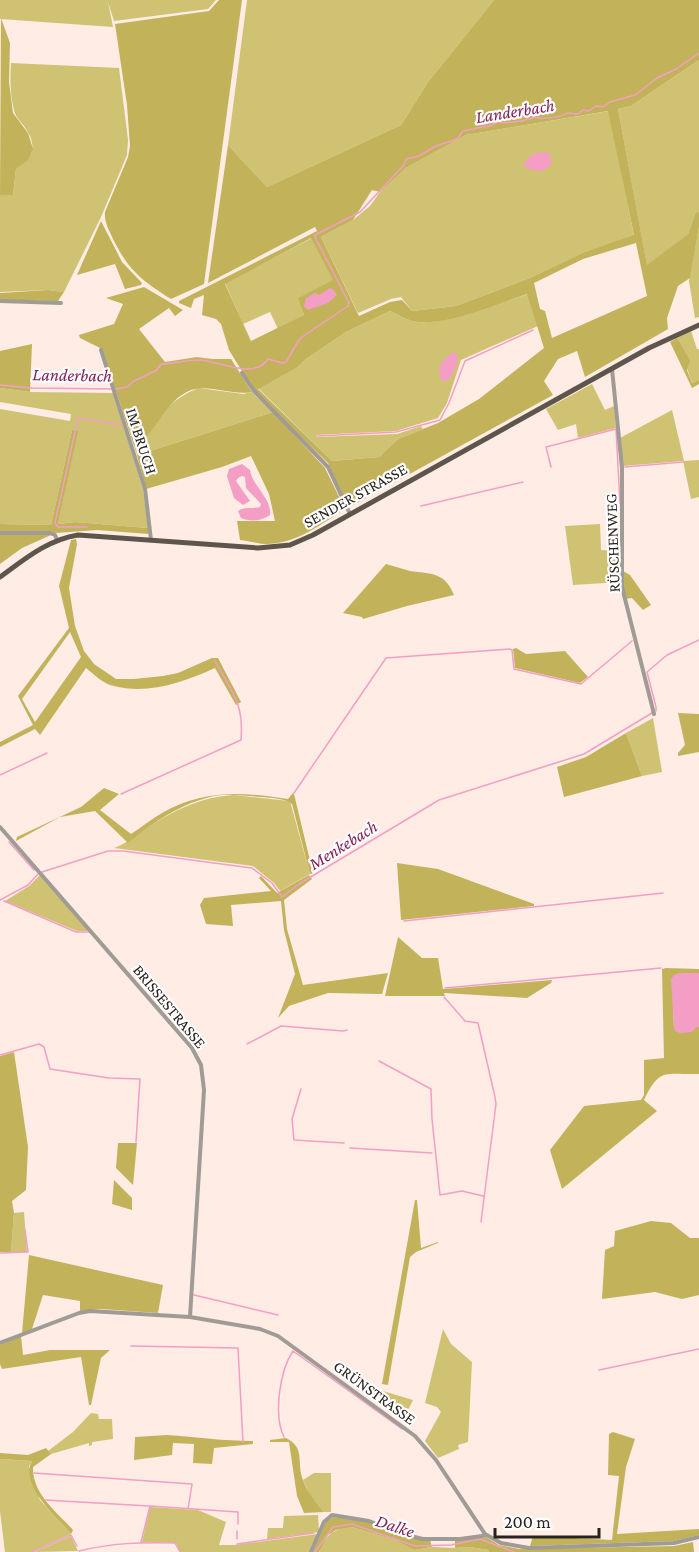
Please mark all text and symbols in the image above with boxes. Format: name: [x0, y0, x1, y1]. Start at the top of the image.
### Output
water label: Landerbach: [474, 95, 556, 127]
water label: Landerbach: [32, 364, 112, 386]
street label: IM BRUCH: [123, 406, 160, 477]
street label: SENDER STRASSE: [301, 460, 410, 531]
street label: RÜSCHENWEG: [602, 493, 623, 593]
water label: Menkebach: [304, 816, 381, 874]
street label: BRISSESTRASSE: [130, 961, 210, 1052]
street label: GRÜNSTRASSE: [331, 1357, 419, 1428]
scale bar: [495, 1501, 598, 1539]
water label: Dalke: [373, 1510, 417, 1542]
text: 200 m: [504, 1512, 551, 1532]

